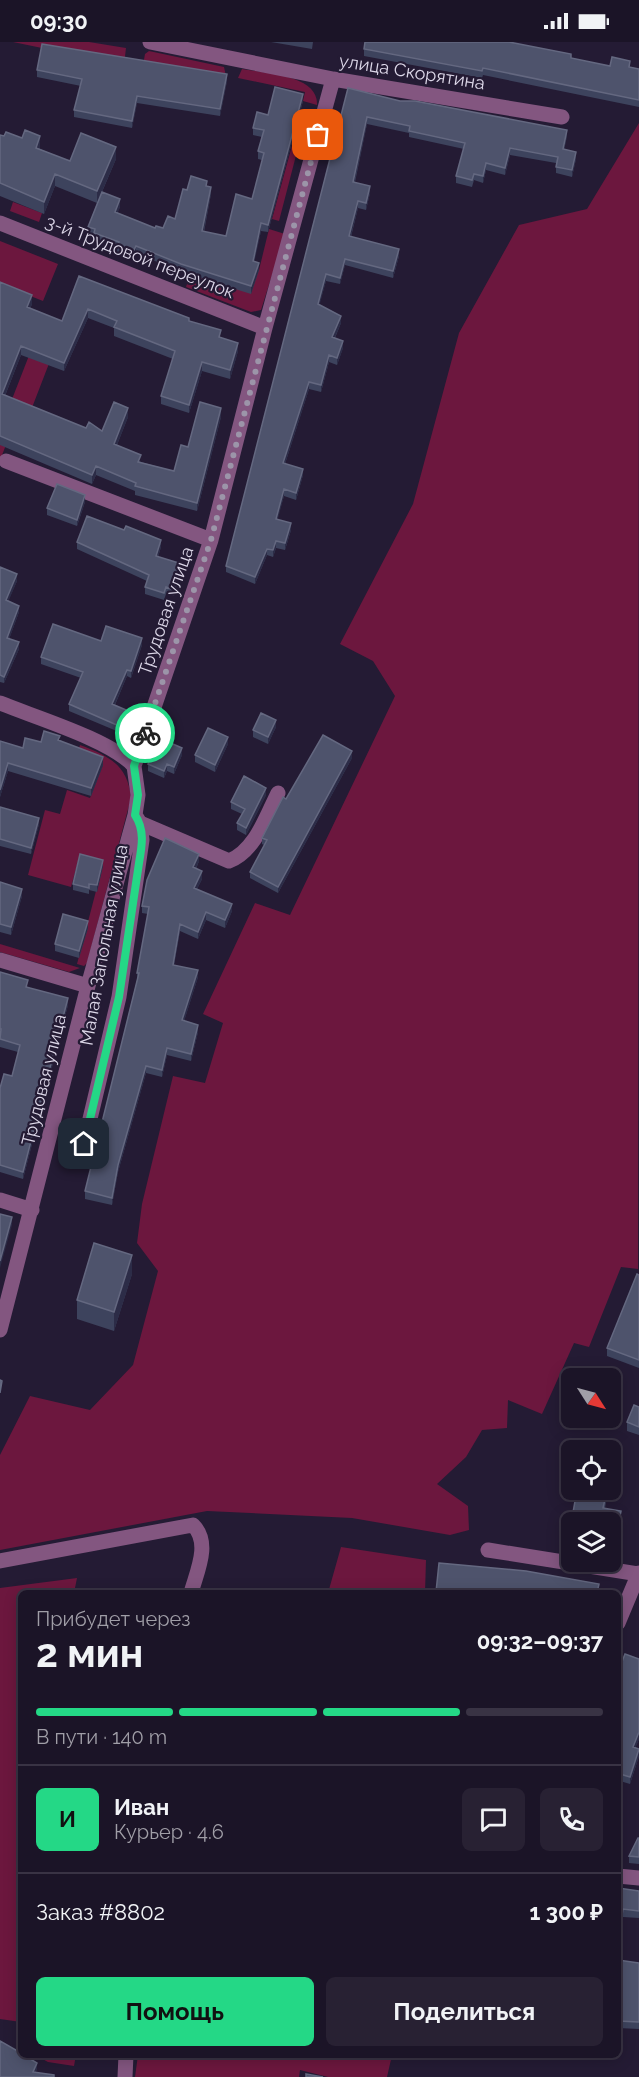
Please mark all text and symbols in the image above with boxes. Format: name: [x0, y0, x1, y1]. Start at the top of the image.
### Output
text: 09:30: [30, 8, 88, 34]
street label: улица Скорятина: [338, 50, 487, 93]
pin: [292, 109, 343, 160]
icon: bag: [301, 118, 334, 151]
street label: 3-й Трудовой переулок: [43, 211, 238, 302]
street label: Трудовая улица: [134, 544, 197, 678]
courier: [115, 703, 175, 763]
icon: bike: [129, 717, 162, 750]
street label: Малая Запольная улица: [75, 843, 132, 1047]
street label: Трудовая улица: [17, 1012, 70, 1148]
pin: [58, 1118, 109, 1169]
icon: home: [67, 1127, 100, 1160]
north arrow: [561, 1368, 621, 1428]
map controls: [561, 1368, 621, 1572]
button: locate: [561, 1440, 621, 1500]
button: layers: [561, 1512, 621, 1572]
text: Прибудет через: [36, 1607, 190, 1631]
text: 09:32–09:37: [477, 1628, 603, 1654]
text: 2 мин: [36, 1630, 143, 1676]
text: В пути · 140 m: [36, 1725, 167, 1749]
button: chat: [462, 1788, 525, 1851]
button: phone: [540, 1788, 603, 1851]
text: Иван: [114, 1794, 169, 1820]
text: И: [59, 1806, 76, 1832]
text: Курьер · 4.6: [114, 1820, 224, 1844]
text: Заказ #8802: [36, 1899, 165, 1925]
text: 1 300 ₽: [529, 1899, 603, 1925]
button: Помощь: [36, 1977, 314, 2046]
button: Поделиться: [326, 1977, 603, 2046]

